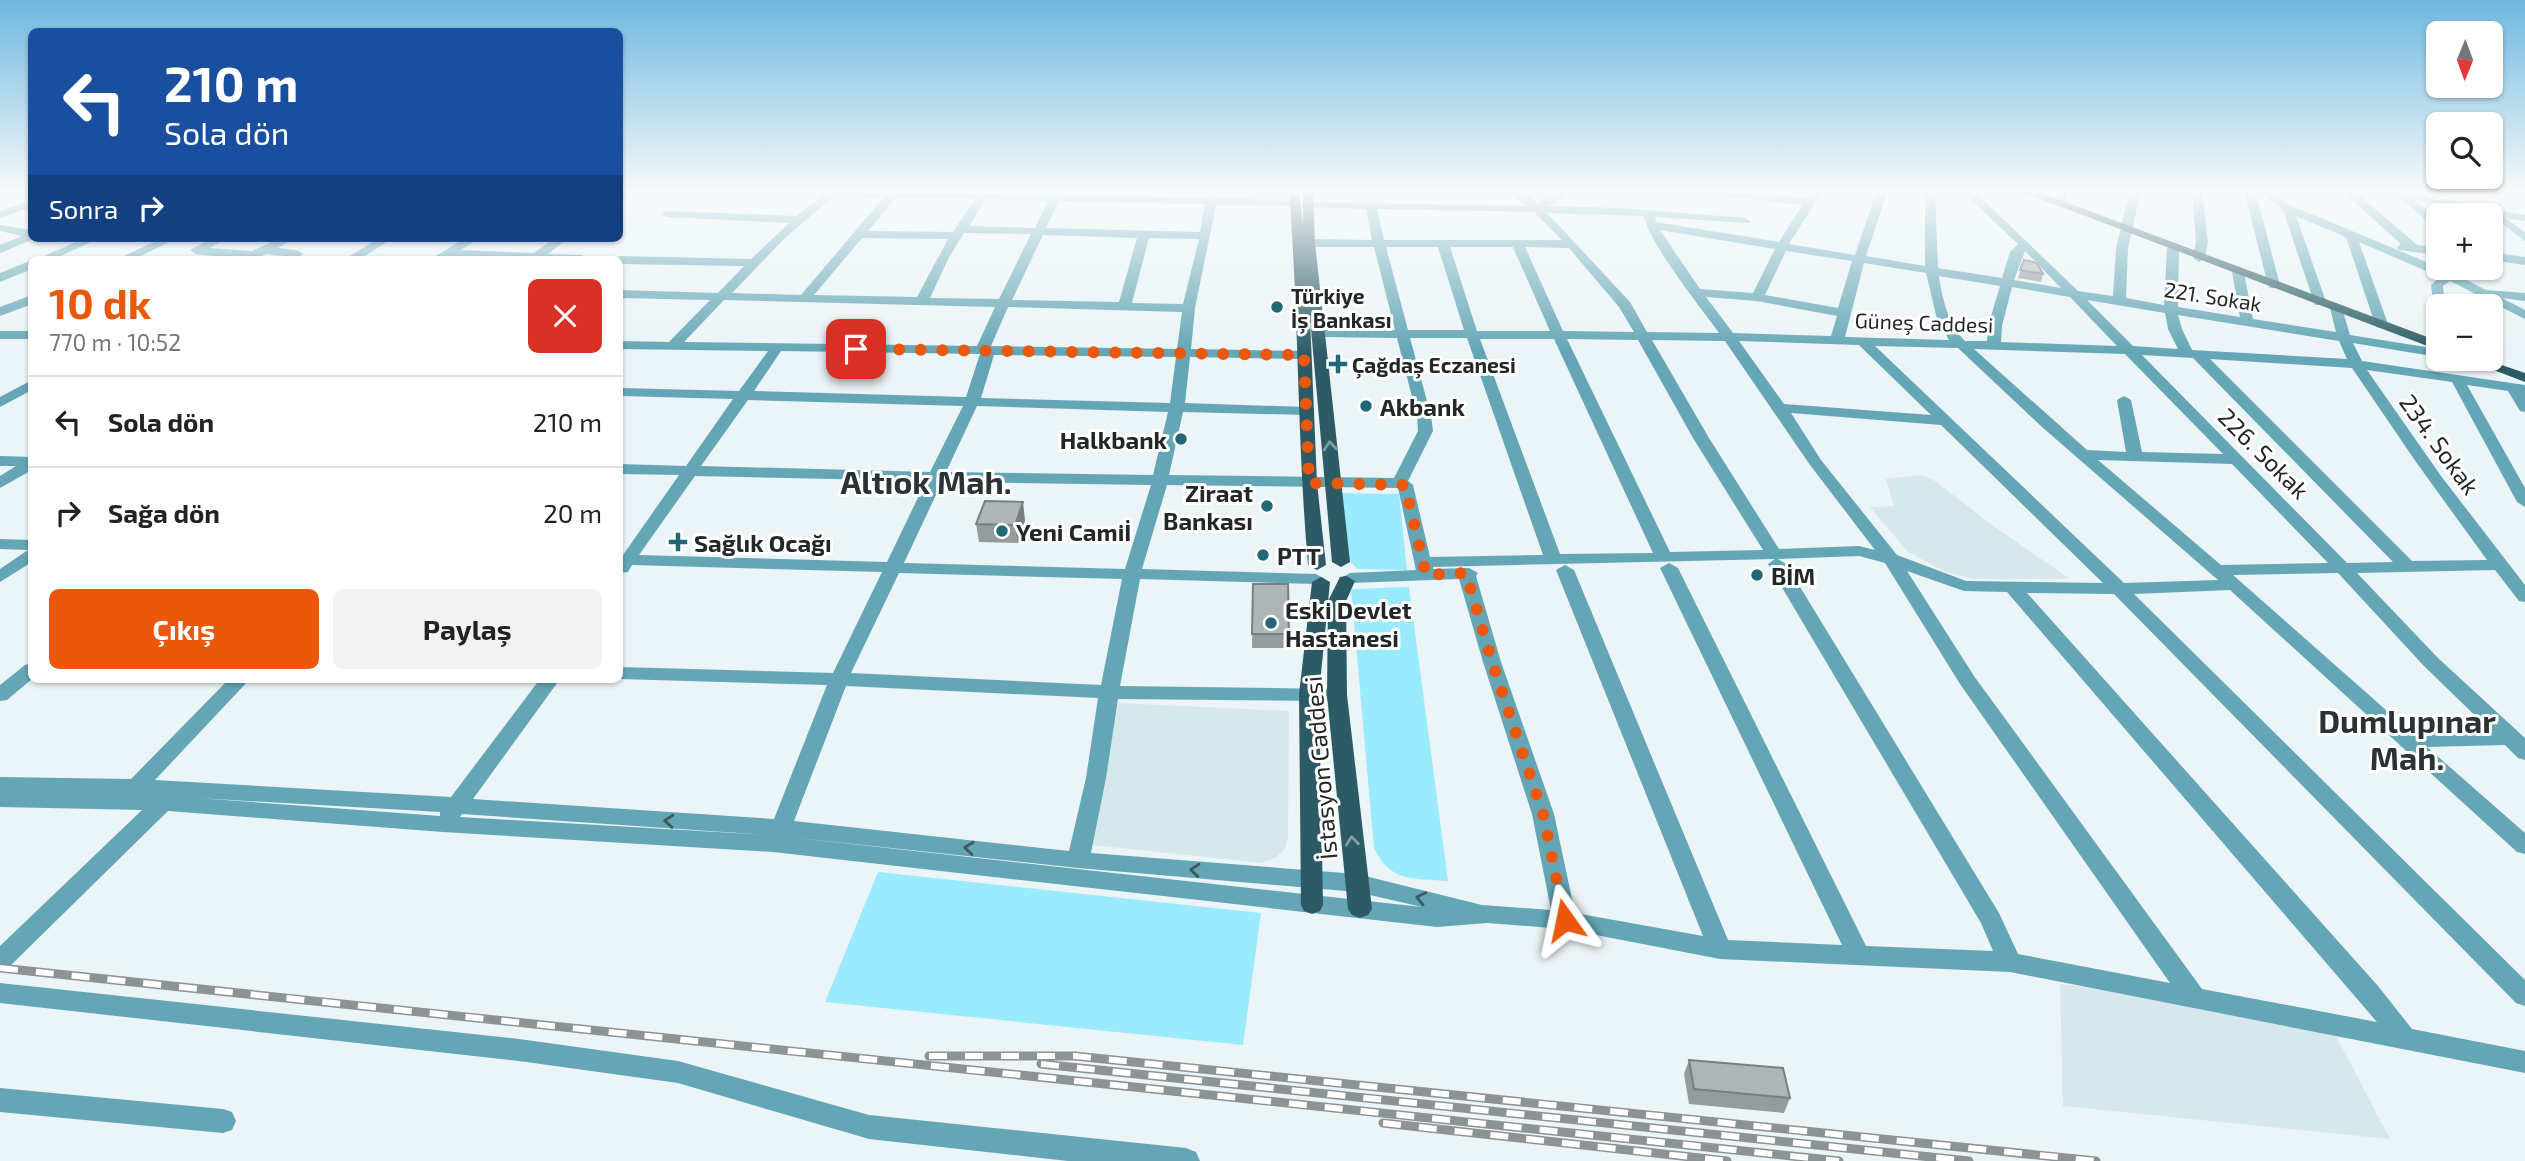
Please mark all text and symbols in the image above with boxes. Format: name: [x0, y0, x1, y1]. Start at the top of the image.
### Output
north arrow: [2426, 21, 2502, 98]
map controls: [2426, 21, 2503, 371]
text: 210 m: [164, 53, 298, 112]
icon: left: [49, 56, 140, 147]
button: search: [2426, 112, 2503, 189]
text: Sola dön: [164, 113, 289, 151]
icon: right: [132, 189, 170, 227]
text: Sonra: [49, 193, 118, 224]
button: +: [2426, 203, 2503, 280]
street label: 221. Sokak: [2163, 276, 2264, 316]
text: 10 dk: [49, 277, 151, 327]
button: close: [528, 279, 602, 353]
place label: Türkiye İş Bankası: [1291, 283, 1392, 334]
button: −: [2426, 294, 2503, 371]
marker: Türkiye İş Bankası: [1269, 299, 1285, 315]
street label: Güneş Caddesi: [1854, 307, 1994, 339]
pin: [826, 319, 886, 379]
text: 770 m · 10:52: [49, 328, 181, 356]
icon: arrive: [837, 330, 875, 368]
place label: Çağdaş Eczanesi: [1352, 352, 1516, 379]
marker: Çağdaş Eczanesi: [1330, 356, 1346, 372]
street label: 234. Sokak: [2394, 388, 2486, 500]
place label: Akbank: [1380, 392, 1465, 421]
marker: Akbank: [1358, 398, 1374, 414]
street label: 226. Sokak: [2213, 402, 2315, 504]
icon: left: [49, 403, 87, 441]
text: Sola dön: [108, 406, 214, 437]
text: 210 m: [533, 406, 602, 437]
place label: Halkbank: [1060, 425, 1168, 454]
marker: Halkbank: [1173, 431, 1189, 447]
one-way arrow: [1322, 440, 1337, 451]
district label: Altıok Mah.: [840, 462, 1012, 500]
place label: Ziraat Bankası: [1163, 478, 1253, 535]
icon: right: [49, 494, 87, 532]
text: Sağa dön: [108, 497, 220, 528]
text: 20 m: [543, 497, 602, 528]
marker: Ziraat Bankası: [1259, 498, 1275, 514]
place label: Yeni Camiİ: [1016, 517, 1131, 546]
marker: Yeni Camiİ: [994, 523, 1010, 539]
place label: Sağlık Ocağı: [694, 528, 832, 557]
marker: Sağlık Ocağı: [668, 532, 688, 552]
place label: PTT: [1277, 541, 1321, 570]
marker: PTT: [1255, 547, 1271, 563]
place label: BİM: [1771, 561, 1815, 590]
marker: BİM: [1749, 567, 1765, 583]
button: Çıkış: [49, 589, 319, 669]
button: Paylaş: [333, 589, 602, 669]
place label: Eski Devlet Hastanesi: [1285, 595, 1412, 652]
marker: Eski Devlet Hastanesi: [1263, 615, 1279, 631]
street label: İstasyon Caddesi: [1298, 675, 1342, 861]
district label: Dumlupınar Mah.: [2318, 701, 2496, 776]
one-way arrow: [663, 814, 674, 829]
one-way arrow: [1345, 836, 1360, 847]
one-way arrow: [963, 841, 975, 856]
one-way arrow: [1190, 863, 1201, 878]
position arrow: [1528, 883, 1602, 957]
one-way arrow: [1415, 891, 1427, 906]

